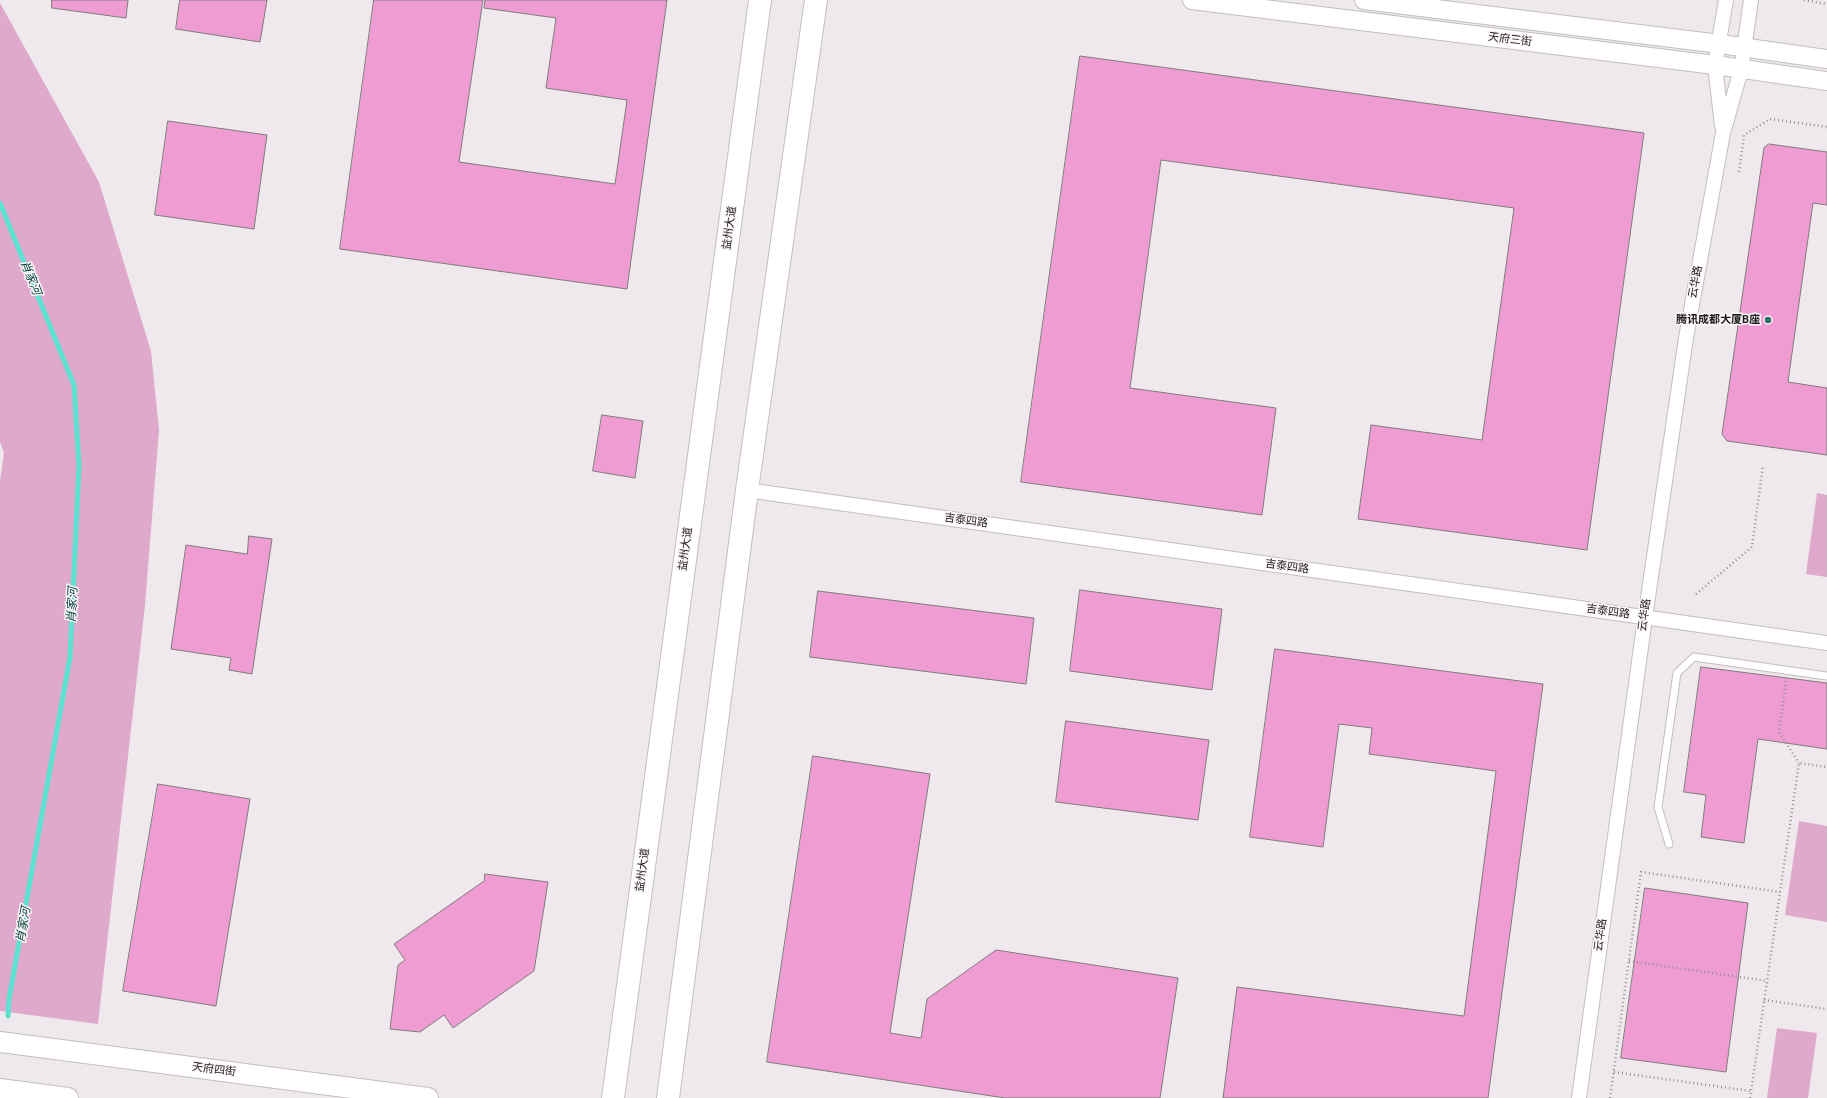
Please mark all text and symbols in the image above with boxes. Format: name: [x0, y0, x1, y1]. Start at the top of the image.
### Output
street label: 天府三街: [1487, 31, 1533, 49]
street label: 益州大道: [720, 205, 740, 251]
water label: 肖家河: [17, 259, 43, 297]
street label: 云华路: [1687, 265, 1705, 299]
place label: 腾讯成都大厦B座: [1676, 313, 1760, 327]
marker: 腾讯成都大厦B座: [1763, 315, 1773, 325]
street label: 吉泰四路: [943, 511, 989, 531]
street label: 益州大道: [676, 526, 696, 572]
street label: 吉泰四路: [1264, 557, 1310, 577]
water label: 肖家河: [65, 587, 81, 623]
street label: 云华路: [1636, 598, 1654, 632]
street label: 吉泰四路: [1585, 602, 1631, 622]
street label: 益州大道: [633, 847, 653, 893]
water label: 肖家河: [14, 906, 34, 944]
street label: 云华路: [1592, 918, 1610, 952]
street label: 天府四街: [191, 1061, 237, 1079]

